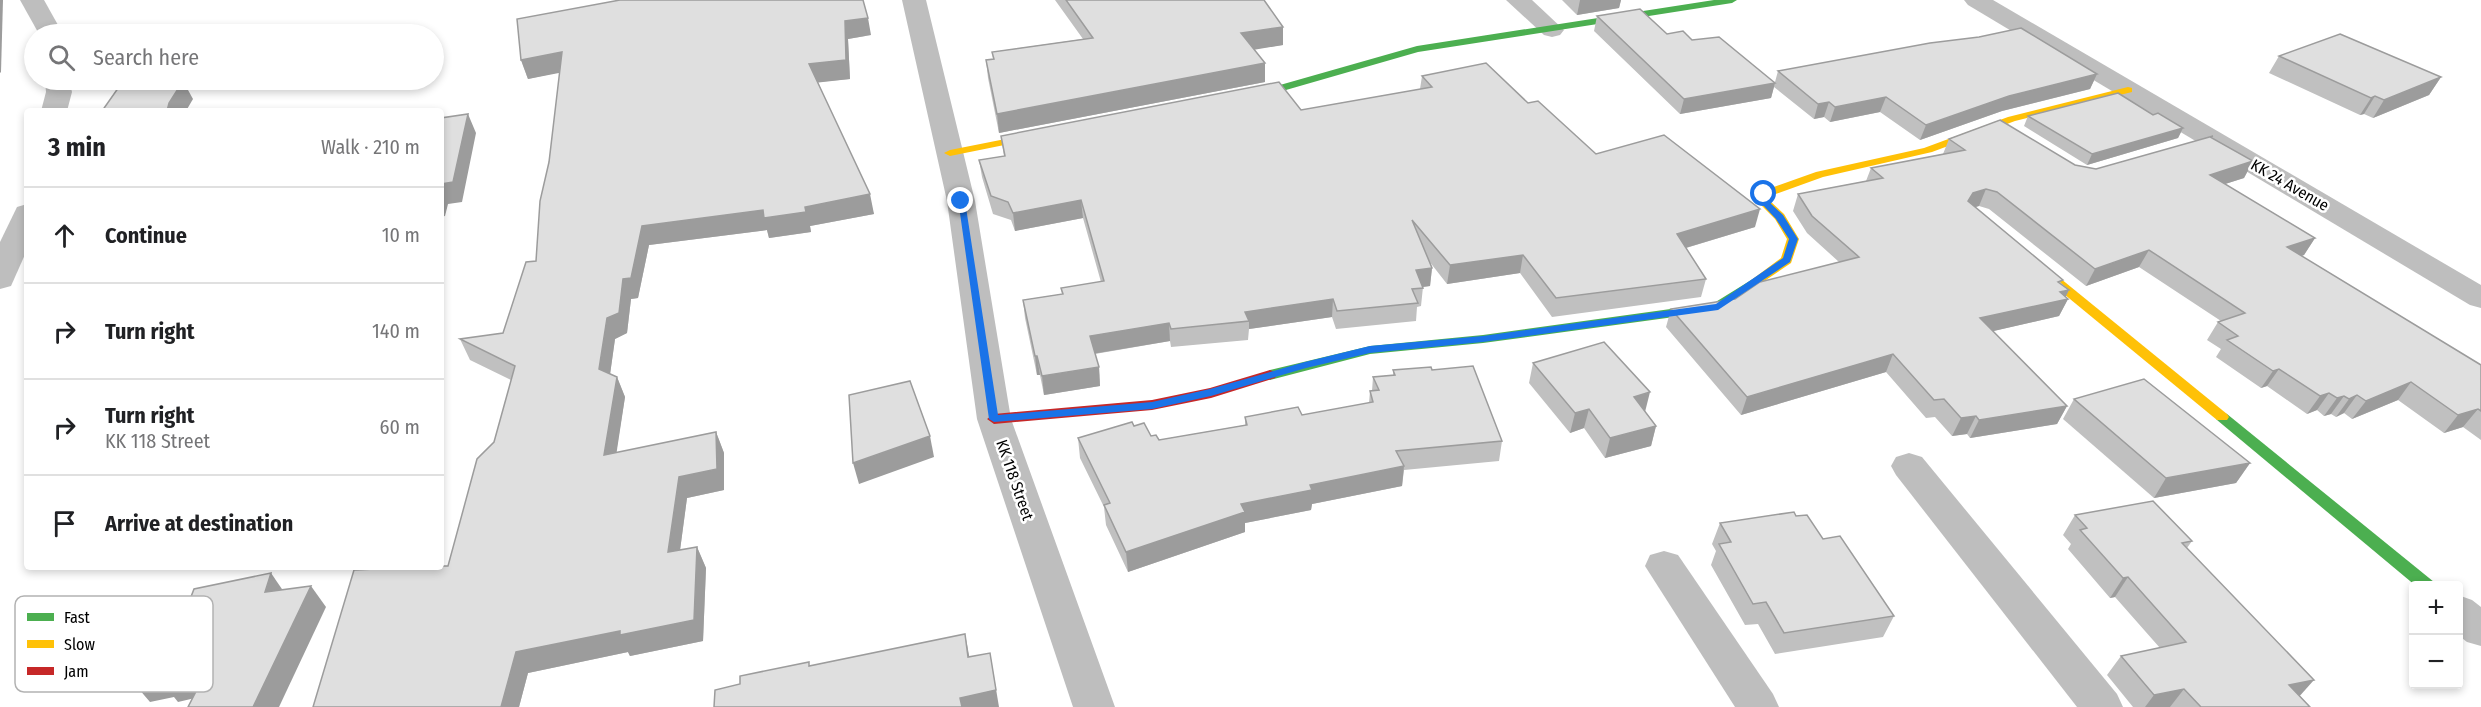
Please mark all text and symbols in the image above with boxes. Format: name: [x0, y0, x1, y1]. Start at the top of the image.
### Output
search box: [24, 24, 444, 90]
icon: search: [45, 41, 78, 74]
text: Search here: [93, 44, 199, 71]
text: 3 min: [48, 132, 106, 163]
text: Walk · 210 m: [321, 135, 420, 159]
street label: KK 24 Avenue: [2248, 155, 2333, 215]
route start: [1750, 180, 1776, 206]
route end: [947, 187, 973, 213]
icon: ahead: [48, 219, 81, 252]
text: Continue: [105, 222, 187, 249]
text: 10 m: [382, 223, 420, 247]
icon: right: [48, 315, 81, 348]
text: Turn right: [105, 318, 194, 345]
text: 140 m: [372, 319, 420, 343]
text: Turn right: [105, 402, 194, 429]
icon: right: [48, 411, 81, 444]
text: 60 m: [380, 415, 420, 439]
text: KK 118 Street: [105, 429, 210, 453]
street label: KK 118 Street: [992, 437, 1038, 524]
icon: arrive: [48, 507, 81, 540]
text: Arrive at destination: [105, 510, 293, 537]
map controls: [2409, 581, 2463, 689]
button: +: [2409, 581, 2463, 635]
legend: [15, 596, 213, 692]
text: Fast: [64, 608, 91, 627]
text: Slow: [64, 635, 95, 654]
button: −: [2409, 635, 2463, 689]
text: Jam: [64, 662, 89, 681]

